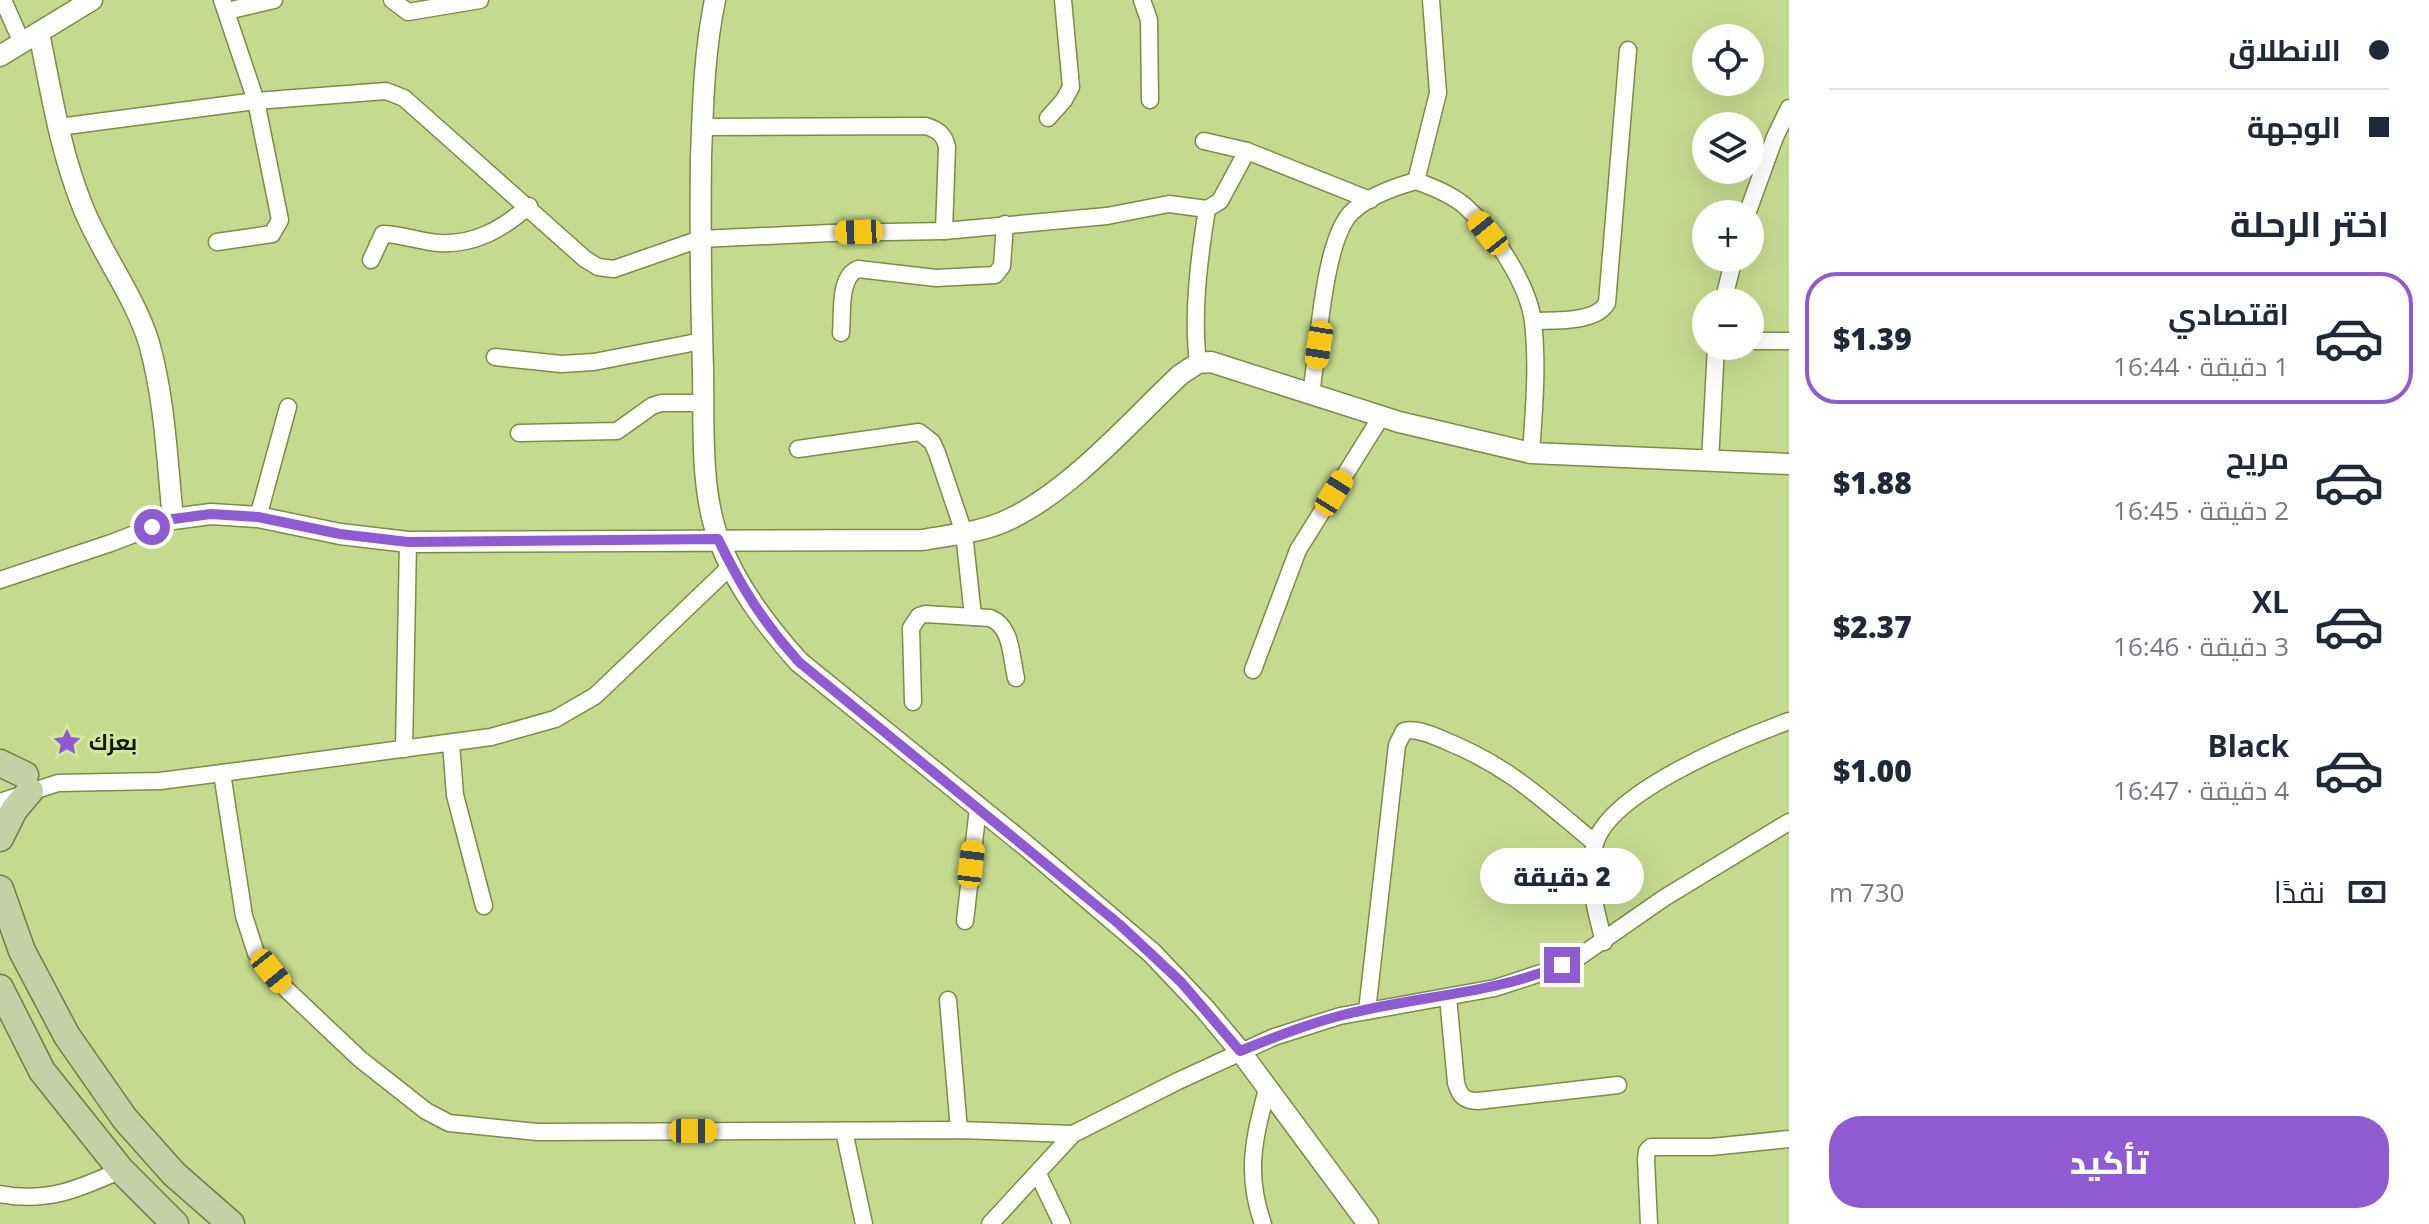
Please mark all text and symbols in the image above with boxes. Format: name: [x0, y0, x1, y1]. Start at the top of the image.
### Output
map controls: [1692, 24, 1764, 360]
button: locate: [1692, 24, 1764, 96]
text: الانطلاق: [2228, 29, 2341, 70]
text: الوجهة: [2247, 106, 2341, 147]
button: layers: [1692, 112, 1764, 184]
text: اختر الرحلة: [2230, 199, 2389, 248]
button: +: [1692, 200, 1764, 272]
car: [1464, 207, 1512, 259]
car: [835, 219, 883, 245]
button: −: [1692, 288, 1764, 360]
text: اقتصادي: [2168, 293, 2289, 334]
icon: car: [2313, 302, 2385, 374]
text: $1.39: [1833, 318, 1912, 359]
car: [1303, 319, 1335, 371]
text: 1 دقيقة · 16:44: [2113, 348, 2289, 384]
text: مريح: [2226, 437, 2289, 478]
icon: car: [2313, 446, 2385, 518]
text: $1.88: [1833, 462, 1912, 503]
car: [1311, 466, 1357, 520]
text: 2 دقيقة · 16:45: [2113, 492, 2289, 528]
route start: [134, 509, 170, 545]
text: XL: [2252, 581, 2289, 622]
icon: car: [2313, 590, 2385, 662]
text: $2.37: [1833, 606, 1912, 647]
text: 3 دقيقة · 16:46: [2113, 628, 2289, 664]
text: Black: [2208, 725, 2289, 766]
place label: بعزك: [89, 726, 137, 756]
place icon: بعزك: [52, 727, 82, 757]
icon: car: [2313, 734, 2385, 806]
text: $1.00: [1833, 750, 1912, 791]
text: 4 دقيقة · 16:47: [2113, 772, 2289, 808]
car: [956, 839, 986, 889]
callout: 2 دقيقة: [1480, 849, 1644, 905]
text: 2 دقيقة: [1513, 858, 1611, 894]
icon: cash: [2345, 870, 2389, 914]
text: نقدًا: [2274, 871, 2325, 912]
text: 730 m: [1829, 874, 1904, 910]
car: [247, 945, 295, 997]
route end: [1544, 947, 1580, 983]
button: تأكيد: [1829, 1116, 2389, 1208]
car: [669, 1119, 717, 1143]

